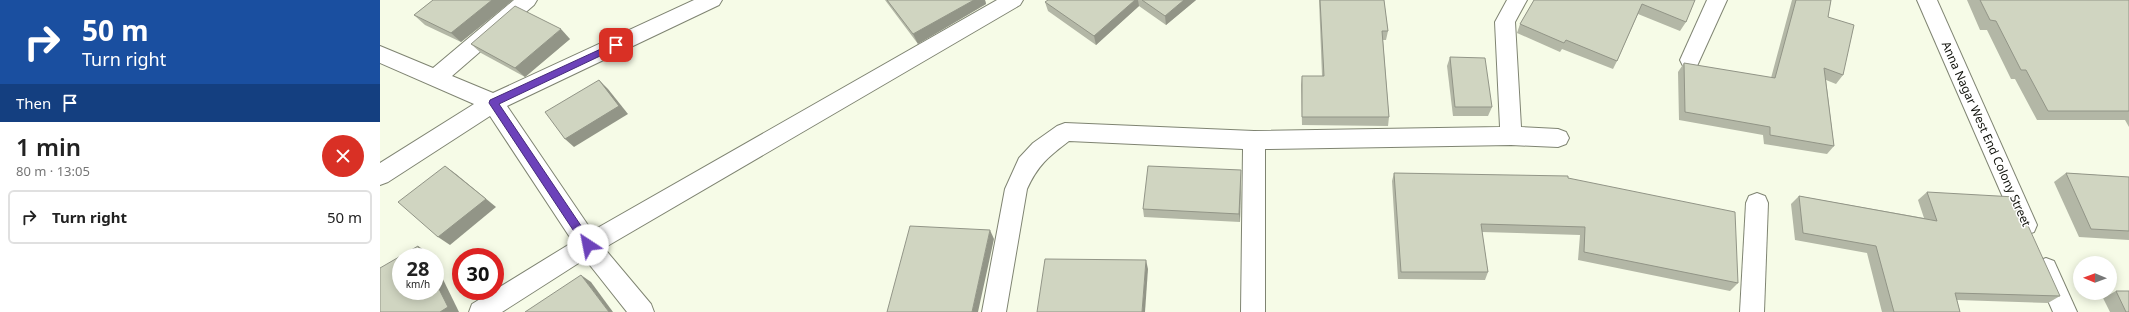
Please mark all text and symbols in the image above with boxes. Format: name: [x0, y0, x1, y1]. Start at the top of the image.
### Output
text: 50 m: [82, 11, 149, 49]
icon: right: [16, 16, 68, 68]
pin: [599, 28, 633, 62]
icon: arrive: [605, 34, 627, 56]
street label: Anna Nagar West End Colony Street: [1938, 38, 2035, 230]
text: Turn right: [82, 47, 166, 71]
icon: arrive: [59, 92, 81, 114]
text: Then: [16, 93, 51, 113]
text: 1 min: [16, 130, 81, 163]
button: close: [322, 135, 364, 177]
text: 80 m · 13:05: [16, 162, 90, 180]
icon: right: [18, 206, 40, 228]
text: Turn right: [52, 207, 127, 227]
text: 50 m: [327, 207, 362, 227]
position arrow: [567, 224, 609, 266]
speed limit sign: 30: [452, 248, 504, 300]
text: 28: [407, 255, 429, 282]
north arrow: [2073, 256, 2117, 300]
map controls: [2073, 256, 2117, 300]
text: km/h: [406, 277, 430, 291]

